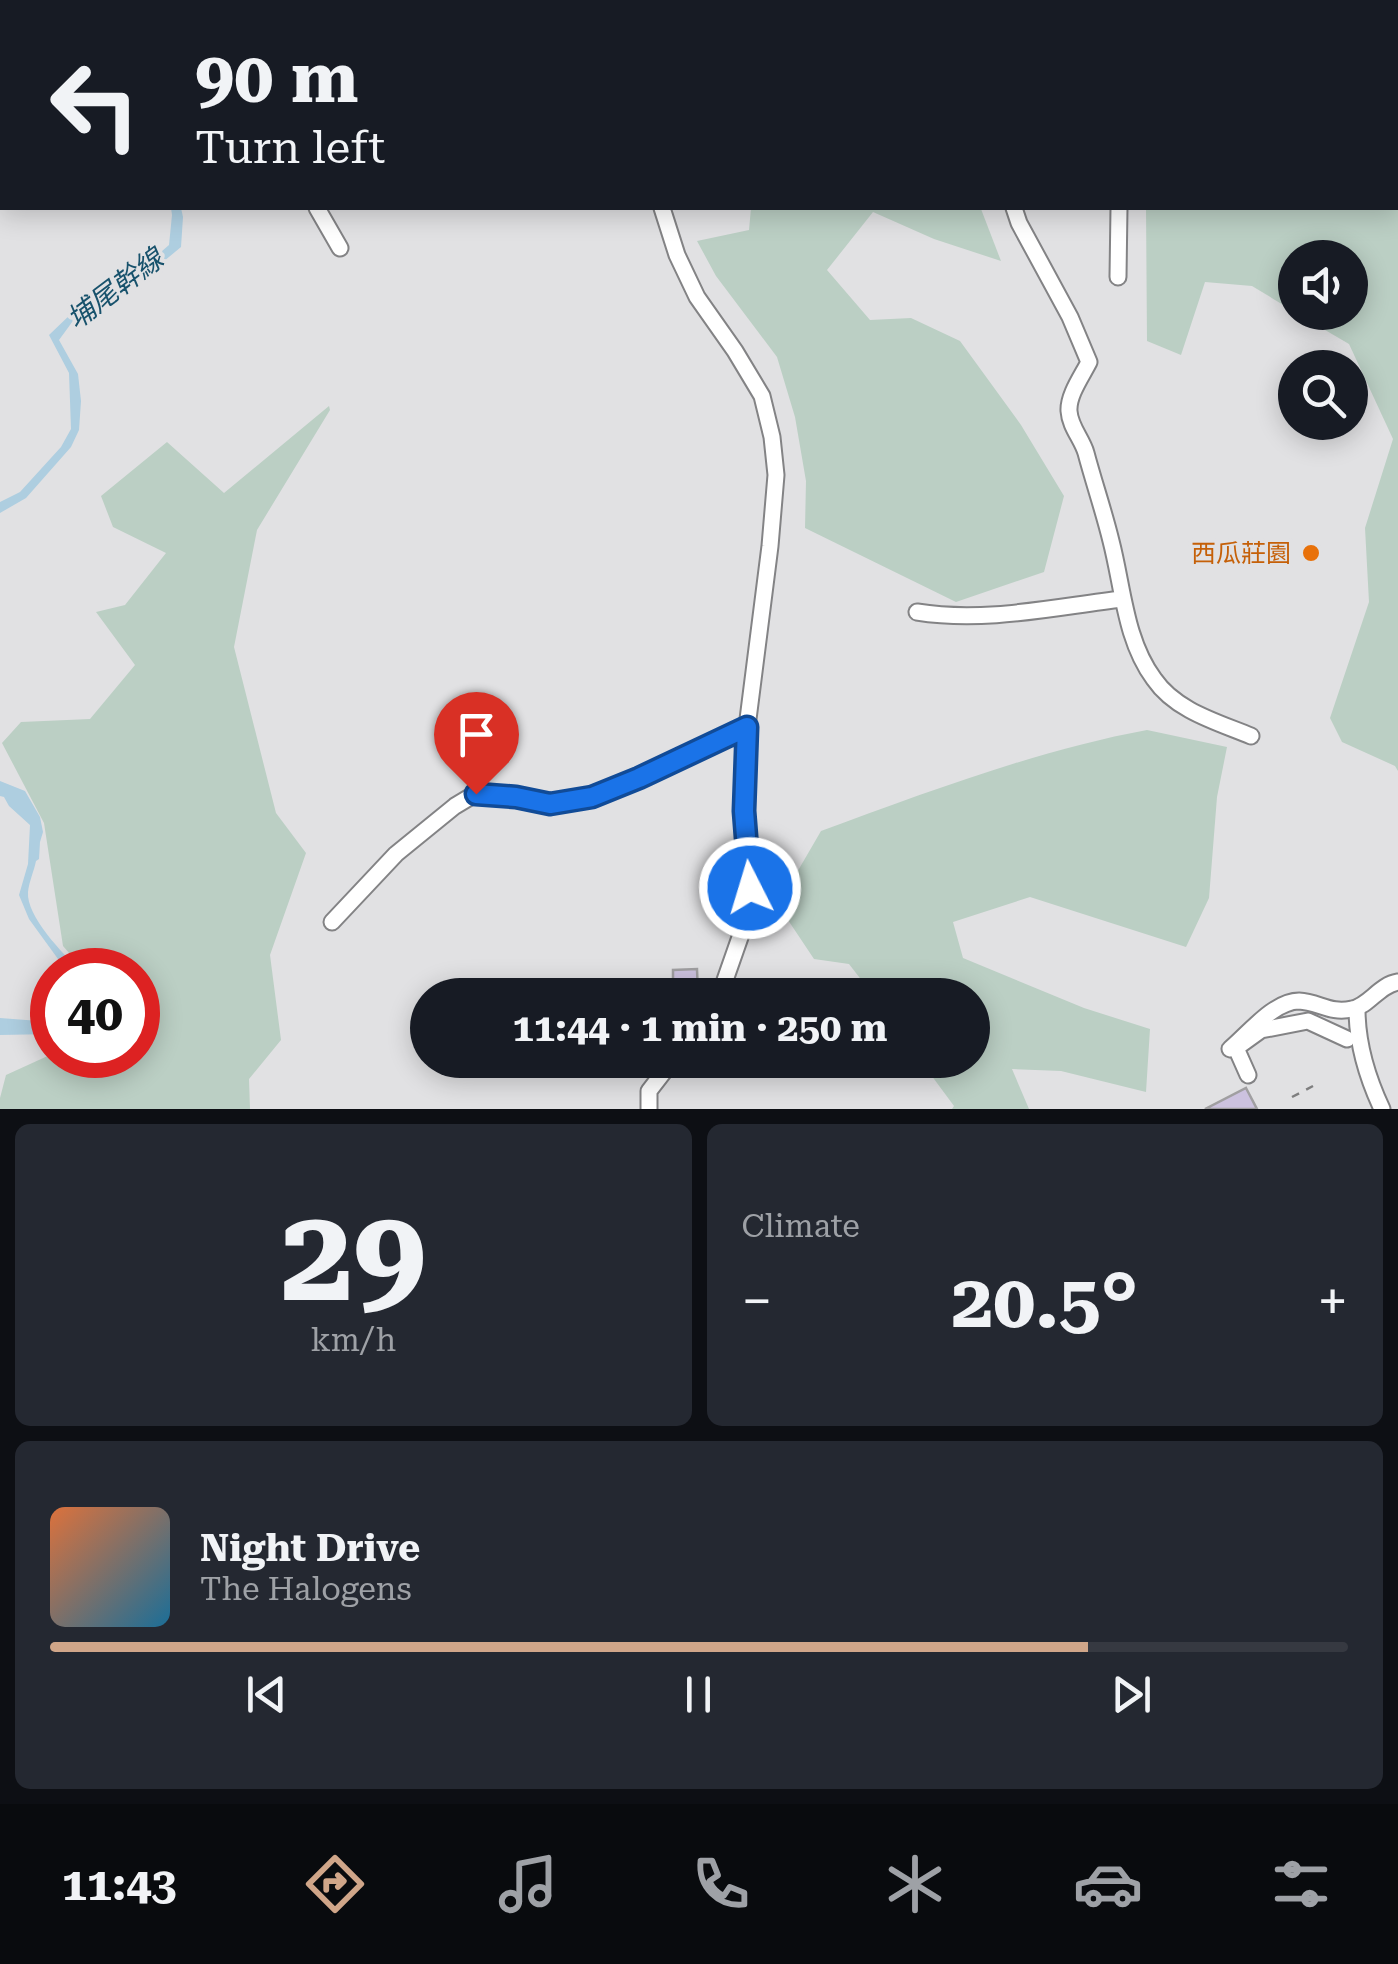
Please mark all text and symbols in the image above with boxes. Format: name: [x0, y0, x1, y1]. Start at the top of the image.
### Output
text: 90 m: [195, 37, 359, 119]
icon: left: [30, 40, 160, 170]
text: Turn left: [195, 121, 385, 174]
water label: 埔尾幹線: [60, 240, 172, 336]
map controls: [1278, 240, 1368, 440]
button: sound: [1278, 240, 1368, 330]
button: search: [1278, 350, 1368, 440]
place label: 西瓜莊園: [1191, 539, 1291, 568]
marker: 西瓜莊園: [1300, 542, 1322, 564]
pin: [434, 692, 519, 795]
icon: arrive: [449, 707, 504, 762]
position arrow: [698, 836, 802, 940]
speed limit sign: 40: [30, 948, 160, 1078]
text: 11:44 · 1 min · 250 m: [513, 1006, 887, 1050]
text: 29: [280, 1179, 426, 1332]
text: Climate: [742, 1207, 860, 1245]
text: 20.5°: [951, 1257, 1138, 1345]
text: −: [742, 1269, 772, 1333]
text: +: [1317, 1269, 1348, 1333]
text: km/h: [310, 1321, 396, 1359]
text: Night Drive: [200, 1526, 420, 1570]
text: The Halogens: [200, 1570, 412, 1608]
icon: previous: [239, 1667, 294, 1722]
icon: pause: [671, 1667, 726, 1722]
icon: next: [1104, 1667, 1159, 1722]
icon: directions: [300, 1849, 370, 1919]
icon: music: [493, 1849, 563, 1919]
icon: phone: [686, 1849, 756, 1919]
icon: climate: [880, 1849, 950, 1919]
icon: car: [1073, 1849, 1143, 1919]
icon: filters: [1266, 1849, 1336, 1919]
text: 11:43: [62, 1858, 177, 1911]

